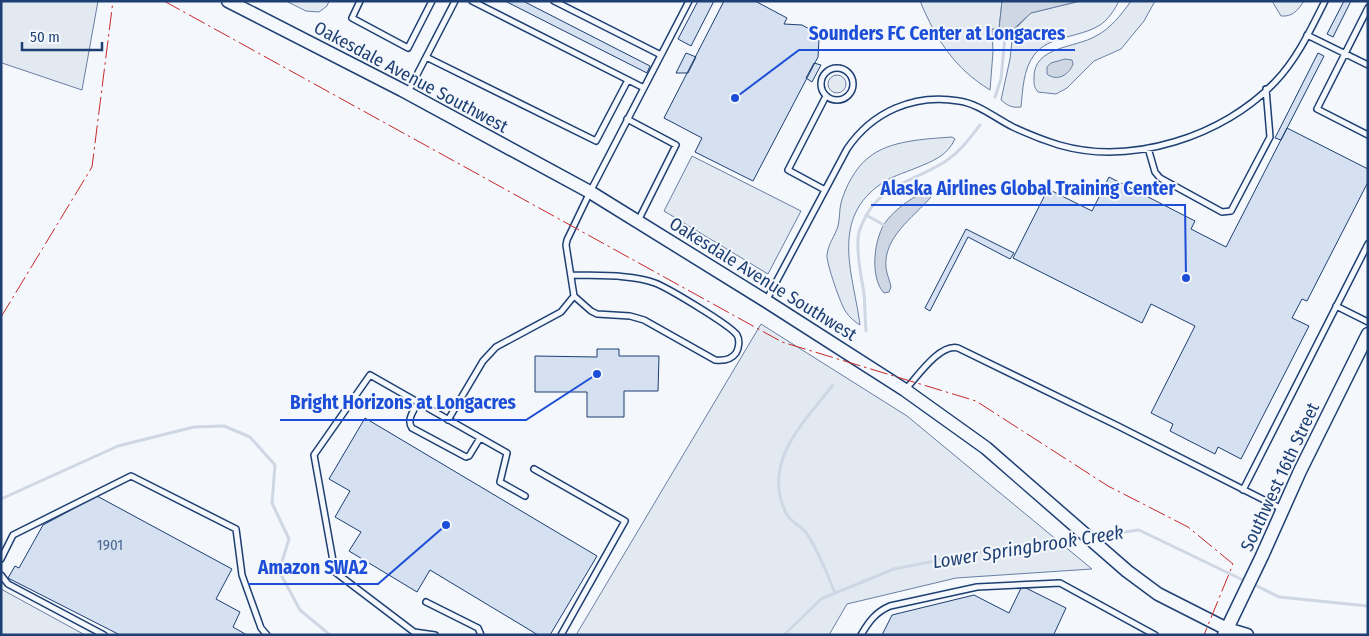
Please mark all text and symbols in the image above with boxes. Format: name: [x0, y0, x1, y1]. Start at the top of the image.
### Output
street label: Oakesdale Avenue Southwest: [310, 16, 512, 138]
callout: Sounders FC Center at Longacres: [799, 16, 1075, 50]
scale bar: [22, 20, 102, 52]
text: Sounders FC Center at Longacres: [809, 22, 1066, 45]
text: 50 m: [30, 28, 60, 46]
callout: Alaska Airlines Global Training Center: [871, 171, 1185, 205]
text: Alaska Airlines Global Training Center: [880, 177, 1176, 200]
street label: Oakesdale Avenue Southwest: [665, 212, 861, 346]
callout: Bright Horizons at Longacres: [280, 386, 526, 420]
text: Bright Horizons at Longacres: [290, 391, 517, 414]
street label: Southwest 16th Street: [1236, 399, 1324, 555]
water label: Lower Springbrook Creek: [931, 521, 1125, 573]
house number: 1901: [97, 536, 123, 554]
callout: Amazon SWA2: [248, 550, 378, 584]
text: Amazon SWA2: [257, 556, 368, 579]

